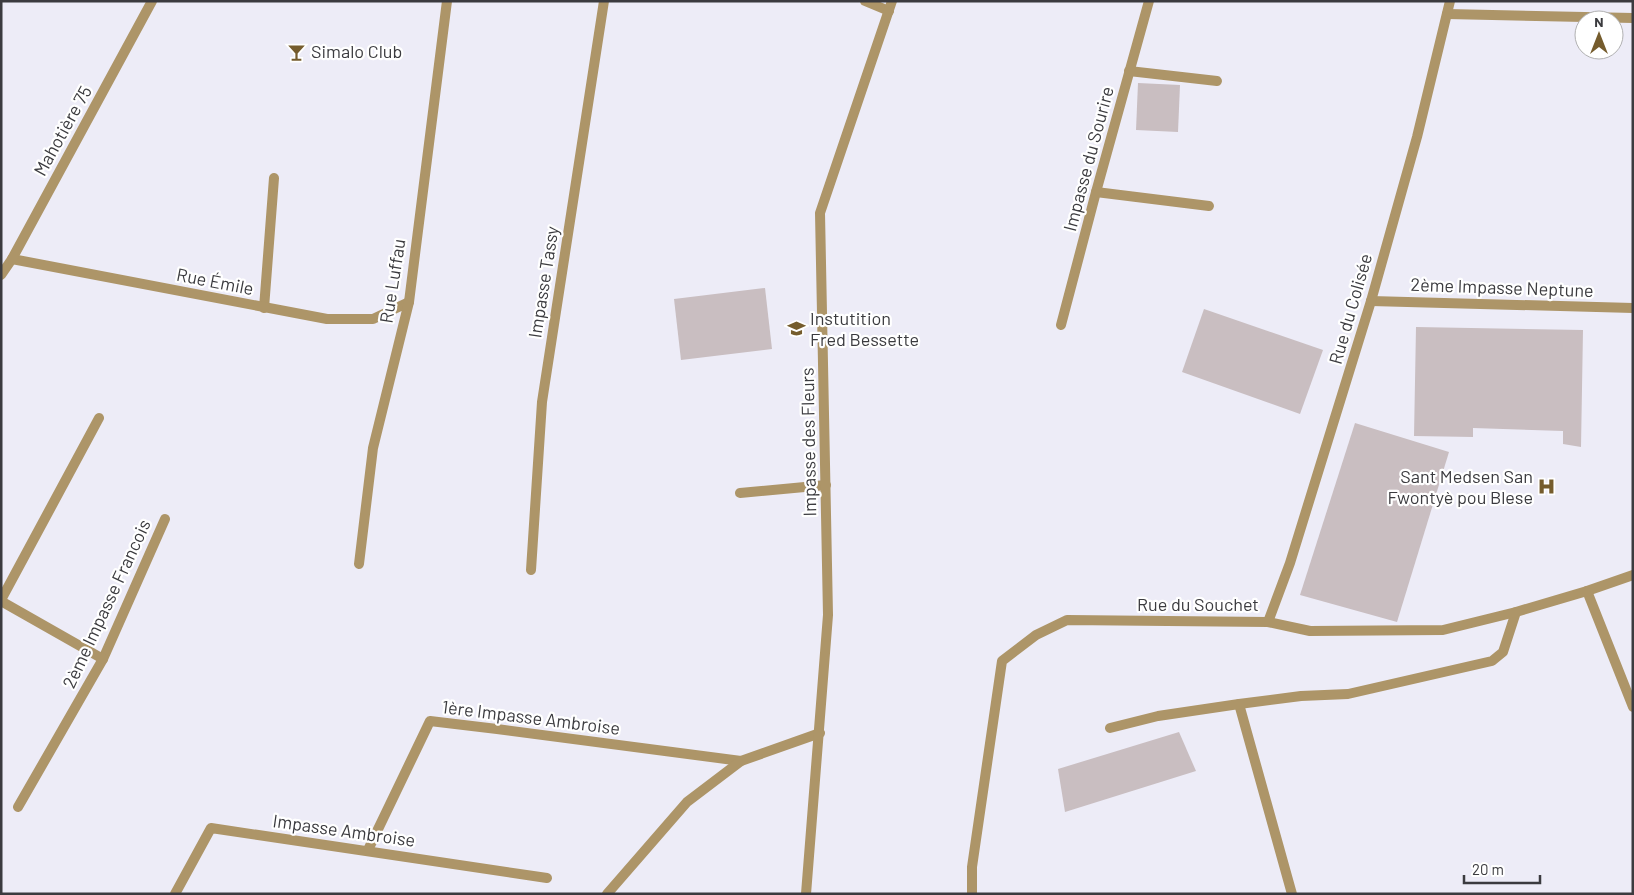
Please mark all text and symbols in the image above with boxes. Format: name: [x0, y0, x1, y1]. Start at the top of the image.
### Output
north arrow: [1574, 10, 1624, 60]
text: N: [1594, 13, 1604, 30]
place label: Simalo Club: [311, 40, 402, 62]
bar icon: Simalo Club: [287, 42, 307, 62]
street label: Mahotière 75: [28, 82, 96, 179]
street label: Impasse du Sourire: [1058, 84, 1118, 234]
street label: Impasse Tassy: [523, 224, 563, 339]
street label: Rue Luffau: [374, 237, 410, 325]
street label: Rue du Colisée: [1324, 251, 1376, 367]
street label: Rue Émile: [175, 263, 256, 299]
street label: 2ème Impasse Neptune: [1410, 273, 1594, 301]
place label: Instutition Fred Bessette: [810, 307, 919, 350]
school or university icon: Instutition Fred Bessette: [786, 319, 806, 339]
street label: Impasse des Fleurs: [796, 367, 820, 517]
place label: Sant Medsen San Fwontyè pou Blese: [1388, 465, 1533, 508]
hospital icon: Sant Medsen San Fwontyè pou Blese: [1537, 477, 1557, 497]
street label: 2ème Impasse Francois: [57, 516, 155, 692]
street label: Rue du Souchet: [1137, 593, 1259, 615]
street label: 1ère Impasse Ambroise: [441, 695, 621, 739]
street label: Impasse Ambroise: [271, 809, 417, 851]
scale bar: [1464, 852, 1540, 884]
text: 20 m: [1472, 860, 1504, 878]

